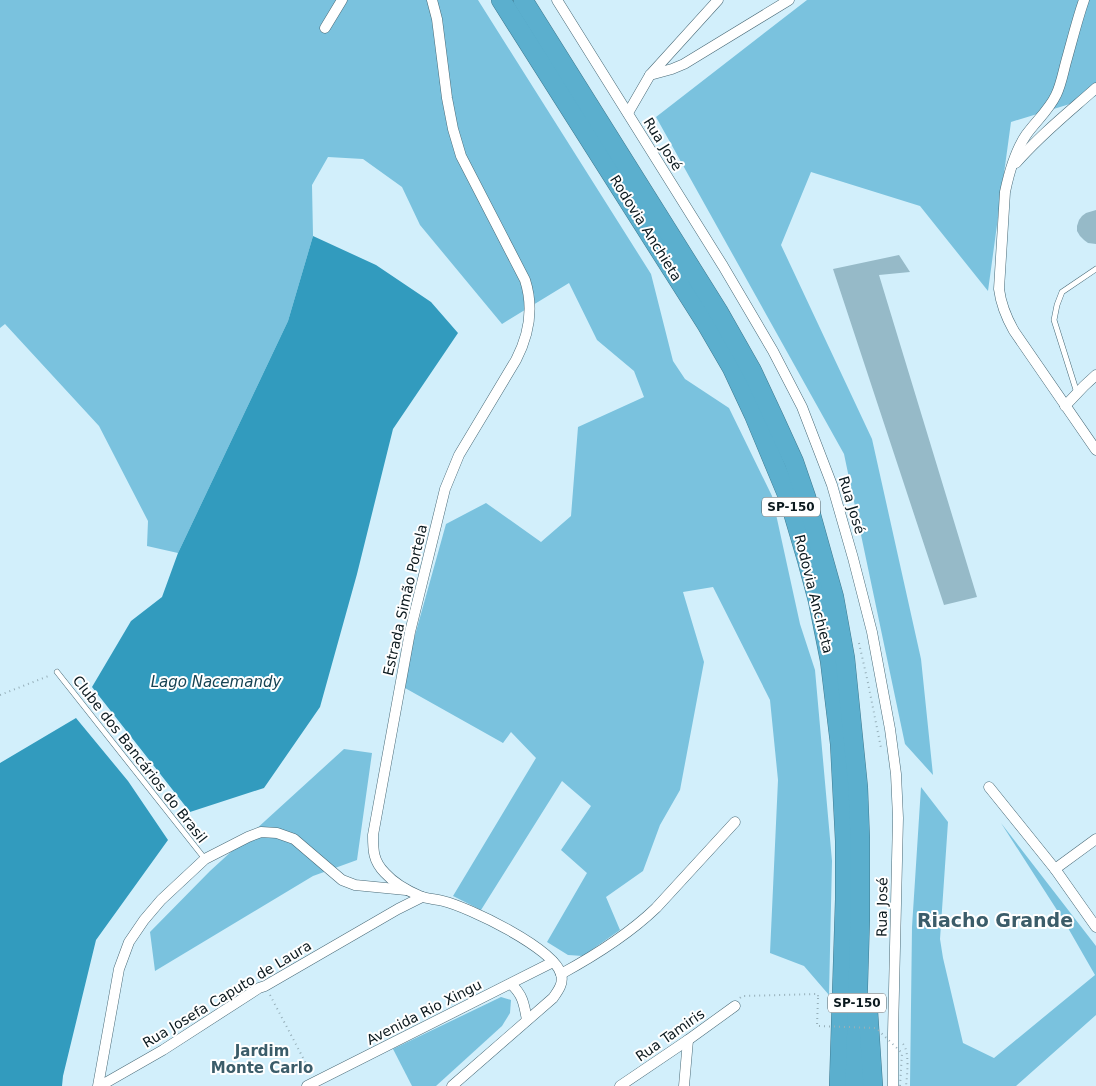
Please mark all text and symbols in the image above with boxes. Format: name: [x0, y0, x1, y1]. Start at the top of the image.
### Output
street label: Rua José: [640, 114, 686, 174]
street label: Rodovia Anchieta: [607, 172, 685, 284]
street label: Rua José: [836, 474, 868, 536]
road number: SP-150: [762, 498, 820, 516]
street label: Estrada Simão Portela: [380, 523, 430, 677]
street label: Rodovia Anchieta: [791, 533, 837, 655]
street label: Clube dos Bancários do Brasil: [70, 672, 210, 846]
water label: Lago Nacemandy: [151, 673, 282, 691]
street label: Rua José: [873, 877, 891, 937]
district label: Riacho Grande: [917, 909, 1073, 931]
street label: Rua Josefa Caputo de Laura: [140, 937, 314, 1051]
street label: Avenida Rio Xingu: [364, 976, 484, 1048]
road number: SP-150: [828, 994, 886, 1012]
street label: Rua Tamiris: [633, 1005, 707, 1065]
district label: Jardim Monte Carlo: [211, 1042, 313, 1077]

